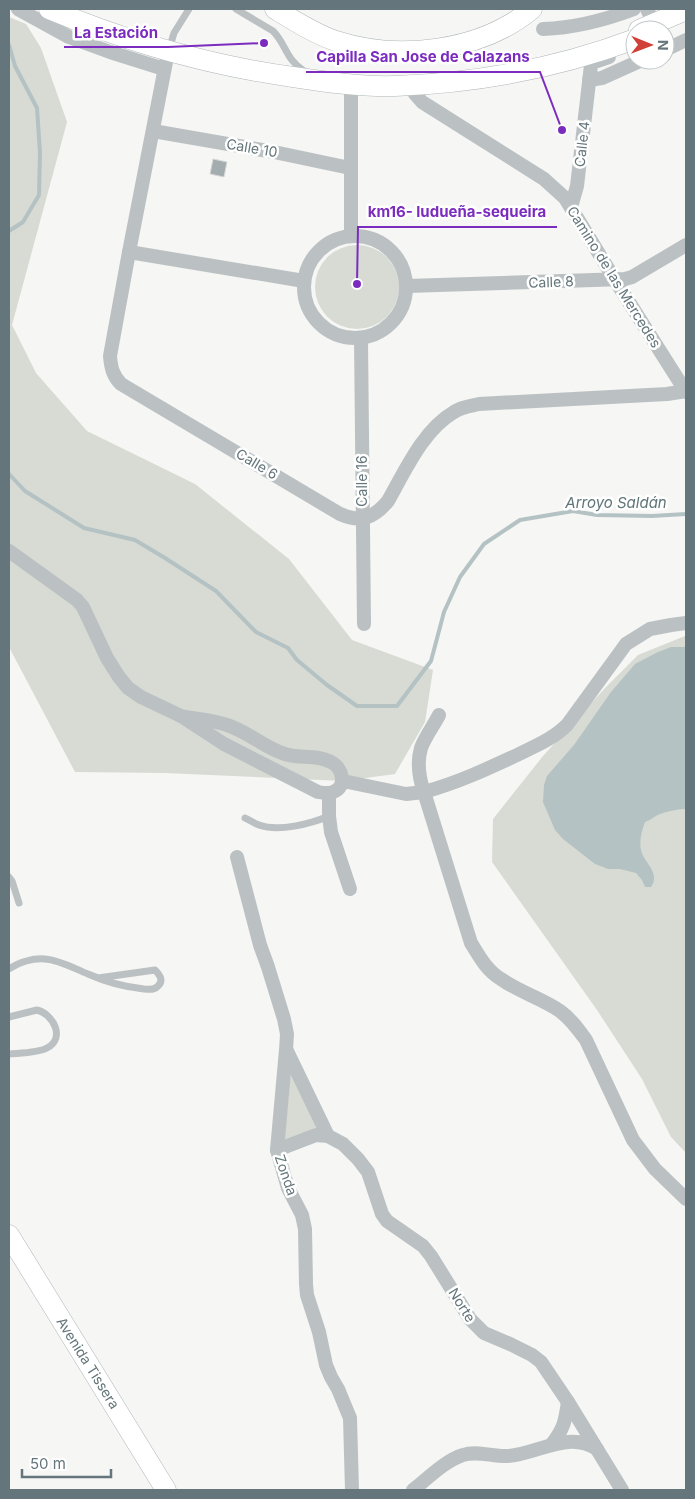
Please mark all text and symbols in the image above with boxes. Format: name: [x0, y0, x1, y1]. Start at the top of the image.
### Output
callout: La Estación: [64, 17, 168, 47]
north arrow: [625, 20, 675, 70]
text: La Estación: [74, 23, 158, 42]
text: N: [655, 40, 672, 51]
callout: Capilla San Jose de Calazans: [306, 42, 540, 72]
text: Capilla San Jose de Calazans: [316, 47, 530, 66]
street label: Calle 4: [571, 120, 592, 168]
street label: Calle 10: [225, 135, 279, 160]
callout: km16- ludueña-sequeira: [358, 197, 557, 227]
text: km16- ludueña-sequeira: [368, 202, 546, 221]
street label: Camino de las Mercedes: [564, 203, 665, 351]
street label: Calle 8: [528, 272, 574, 291]
street label: Calle 6: [233, 445, 281, 483]
street label: Calle 16: [353, 455, 370, 507]
water label: Arroyo Saldán: [564, 493, 667, 512]
street label: Zonda: [272, 1152, 301, 1197]
street label: Norte: [445, 1285, 479, 1325]
street label: Avenida Tissera: [53, 1314, 123, 1412]
scale bar: [22, 1446, 111, 1478]
text: 50 m: [30, 1454, 66, 1473]

